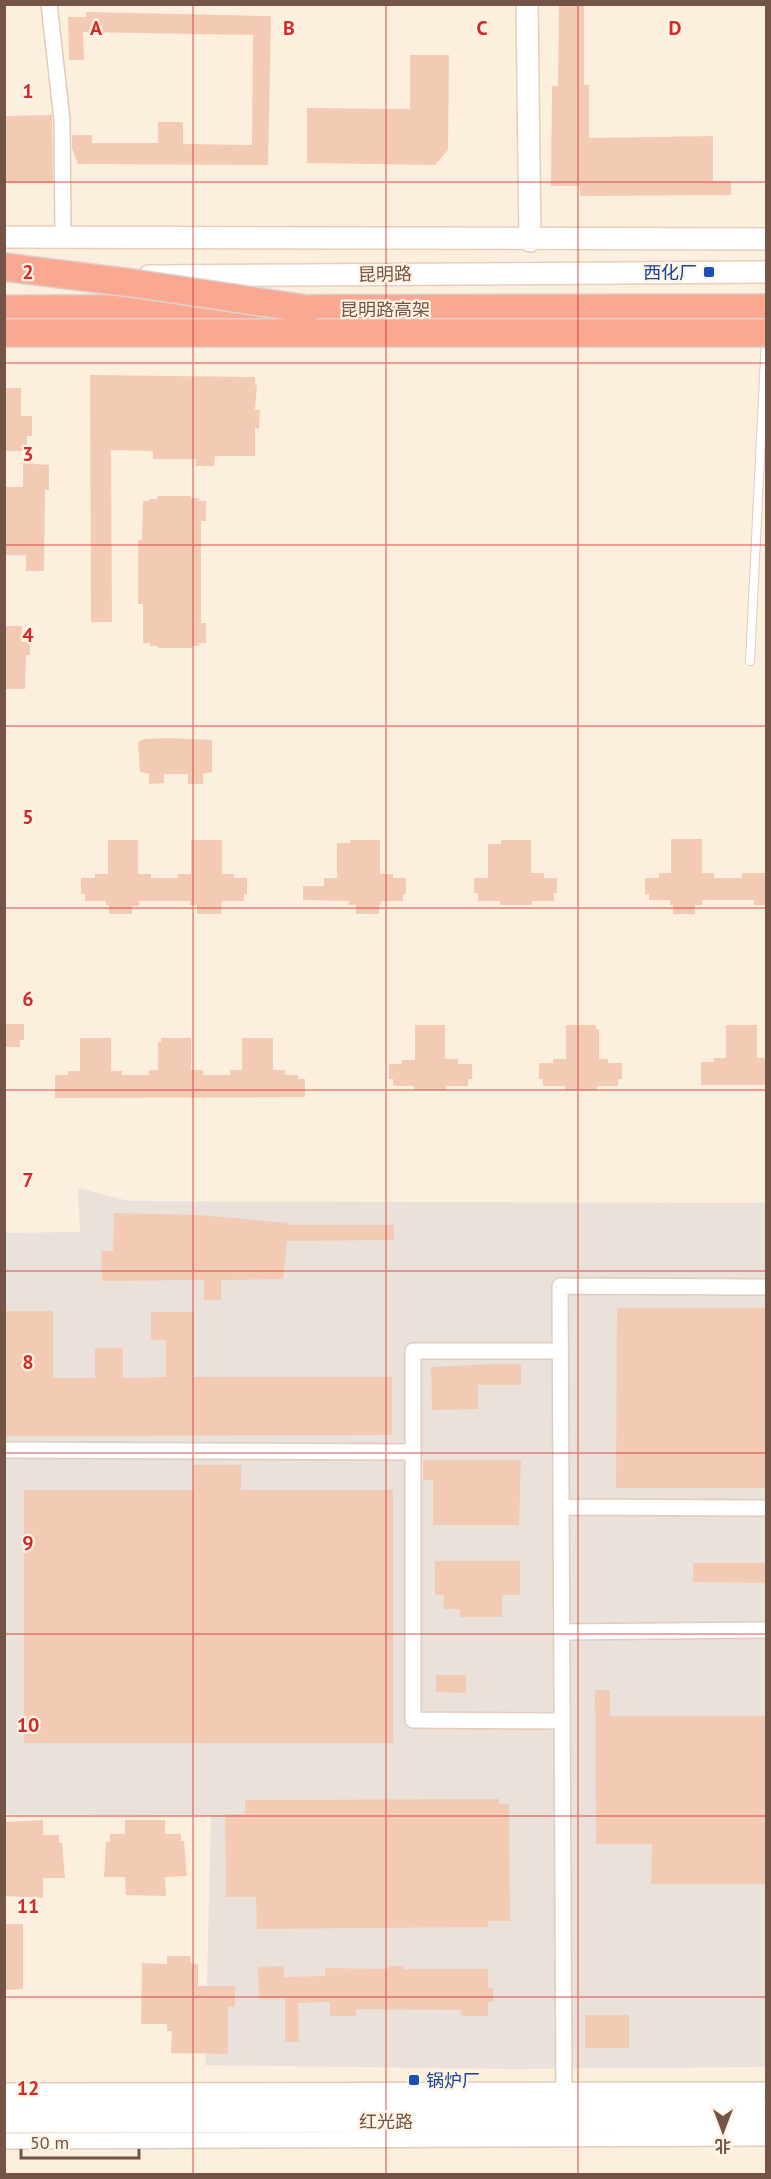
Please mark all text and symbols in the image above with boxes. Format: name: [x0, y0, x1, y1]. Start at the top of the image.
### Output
text: A: [90, 15, 103, 41]
text: B: [283, 15, 295, 41]
text: C: [476, 15, 488, 41]
text: D: [669, 15, 682, 41]
text: 1: [22, 78, 34, 104]
text: 2: [22, 259, 34, 285]
place label: 西化厂: [643, 261, 697, 284]
street label: 昆明路: [358, 262, 412, 286]
marker: 西化厂: [702, 265, 716, 279]
street label: 昆明路高架: [340, 298, 430, 321]
text: 3: [22, 441, 34, 467]
text: 4: [22, 622, 34, 648]
text: 5: [22, 804, 34, 830]
text: 6: [22, 986, 34, 1012]
text: 7: [22, 1167, 34, 1193]
text: 8: [22, 1349, 34, 1375]
text: 9: [22, 1530, 34, 1556]
text: 10: [17, 1712, 39, 1738]
text: 11: [17, 1893, 39, 1919]
place label: 锅炉厂: [426, 2069, 480, 2092]
marker: 锅炉厂: [407, 2073, 421, 2087]
text: 12: [17, 2075, 39, 2101]
north arrow: [693, 2101, 753, 2161]
street label: 红光路: [359, 2110, 413, 2133]
scale bar: [21, 2122, 140, 2160]
text: 50 m: [30, 2131, 69, 2154]
text: 北: [715, 2136, 731, 2156]

